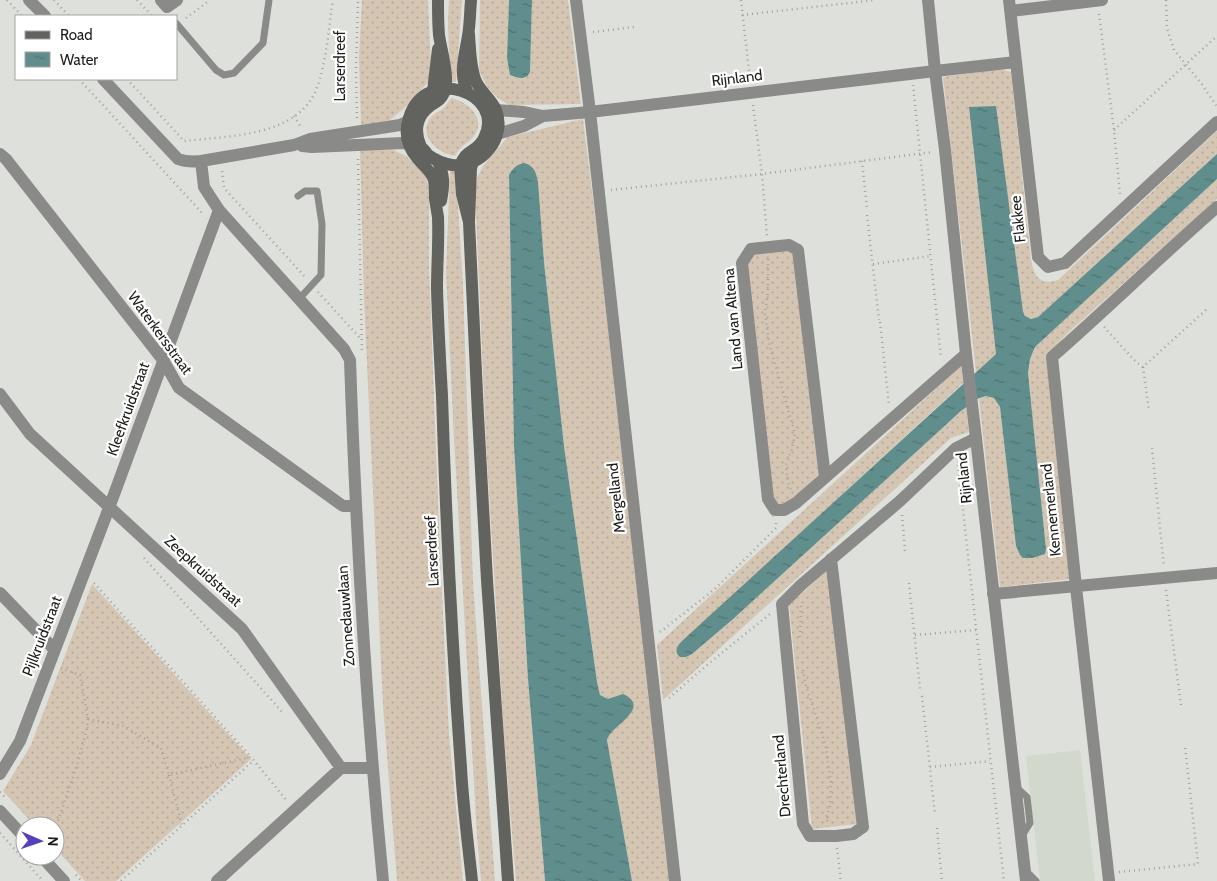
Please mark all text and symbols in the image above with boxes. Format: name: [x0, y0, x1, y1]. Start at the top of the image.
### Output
legend: [15, 15, 178, 80]
text: Road: [60, 26, 93, 44]
street label: Larserdreef: [331, 30, 349, 102]
text: Water: [60, 51, 98, 69]
street label: Rijnland: [711, 66, 763, 90]
street label: Flakkee: [1007, 194, 1029, 243]
street label: Land van Altena: [720, 267, 746, 371]
street label: Waterkersstraat: [124, 288, 196, 378]
street label: Kleefkruidstraat: [103, 360, 153, 458]
street label: Rijnland: [952, 452, 976, 504]
street label: Mergelland: [603, 462, 629, 534]
street label: Kennemerland: [1037, 463, 1065, 557]
street label: Larserdreef: [421, 515, 443, 587]
street label: Zeepkruidstraat: [161, 532, 245, 610]
street label: Zonnedauwlaan: [333, 565, 359, 667]
street label: Pijlkruidstraat: [18, 593, 66, 679]
street label: Drechterland: [769, 734, 795, 818]
north arrow: [15, 816, 65, 866]
text: N: [44, 836, 62, 847]

